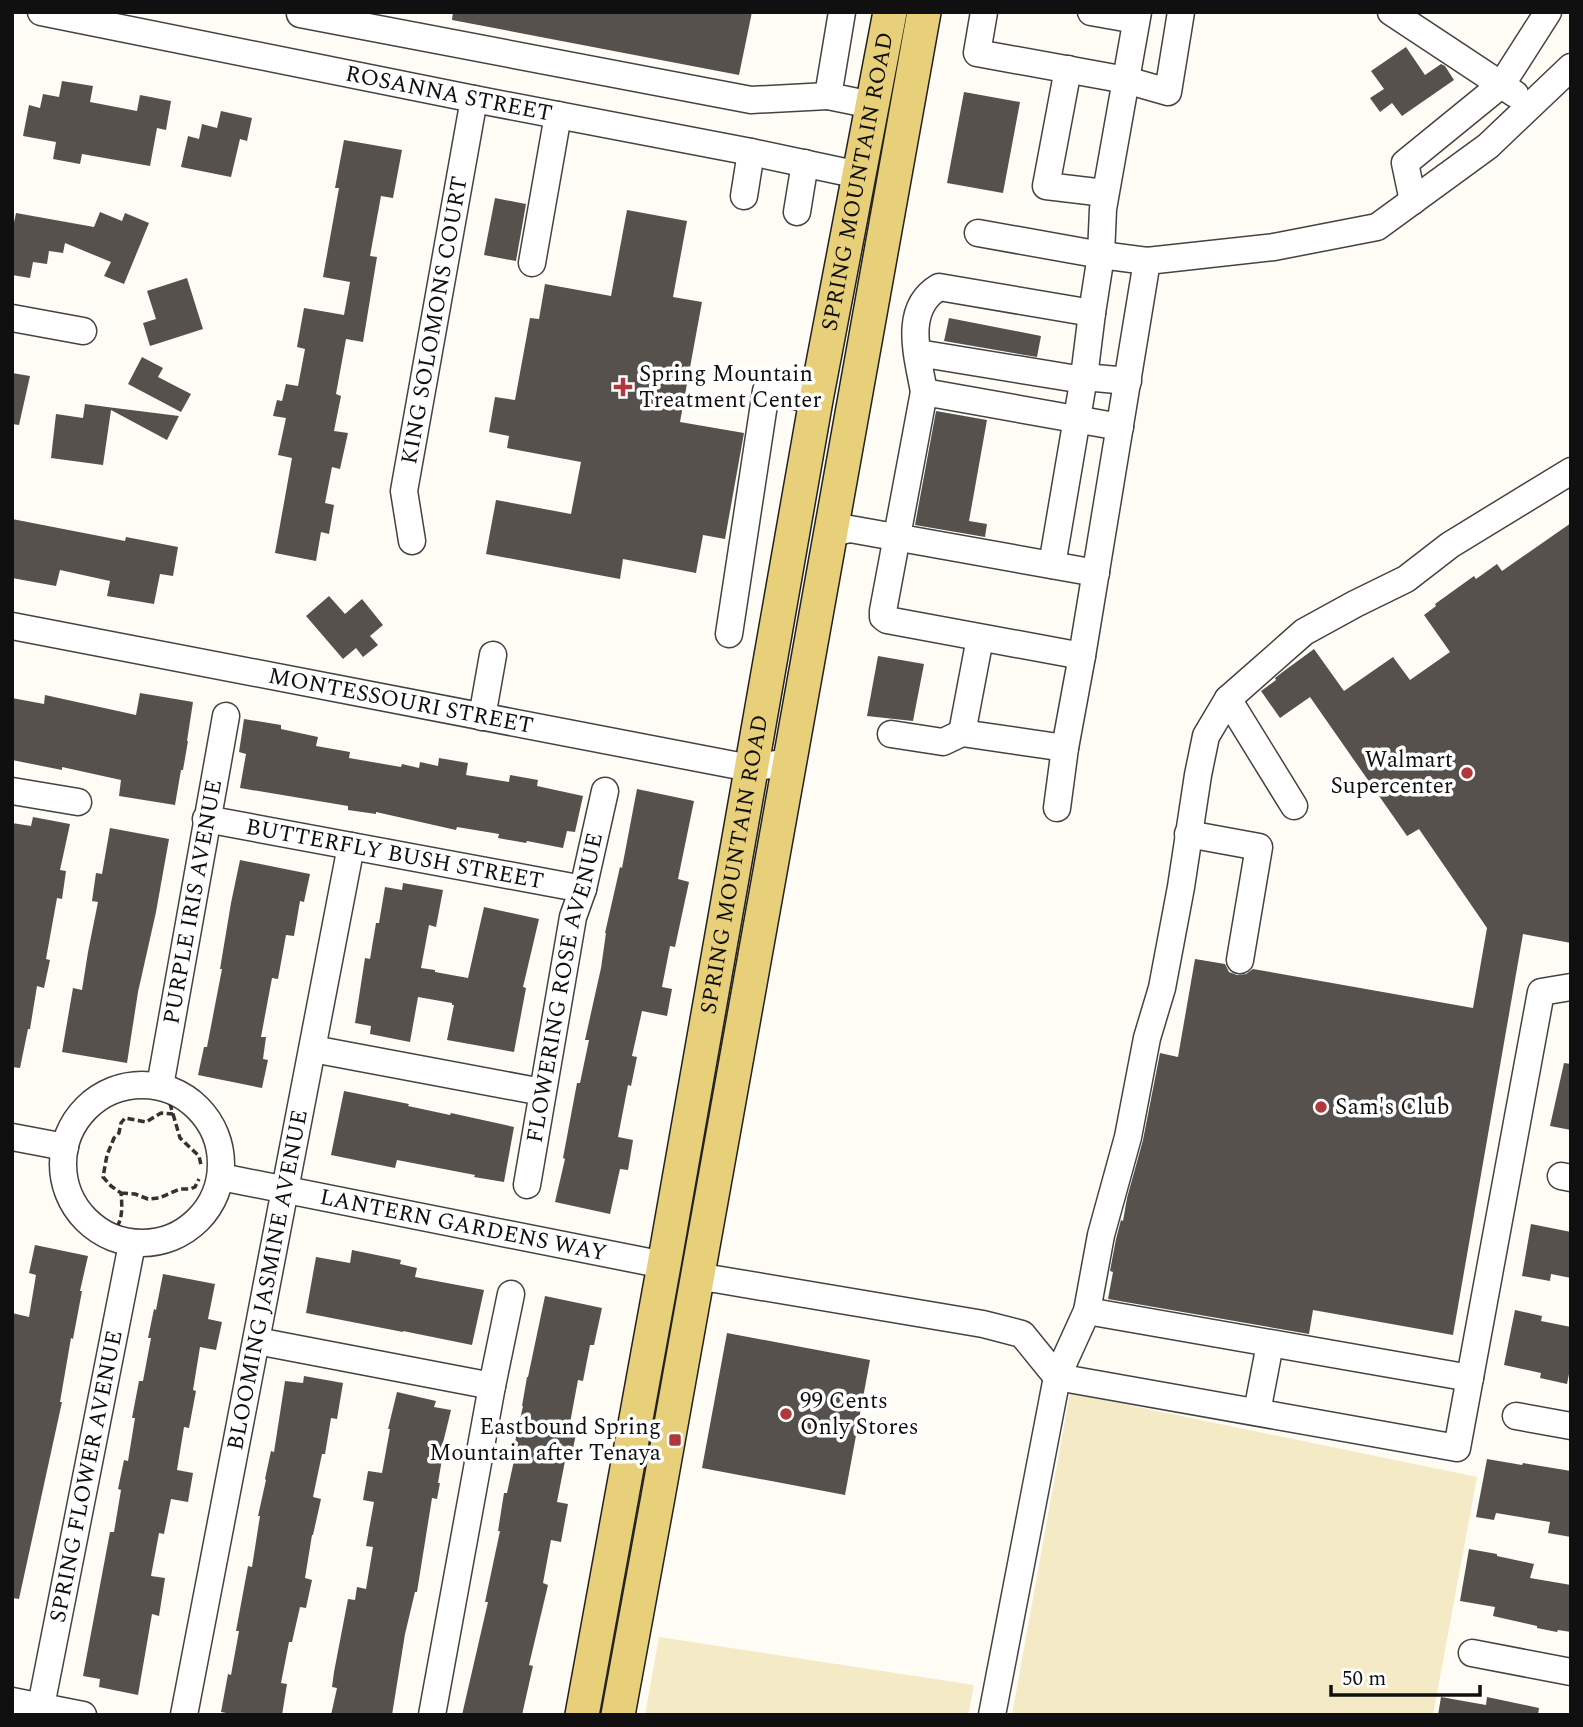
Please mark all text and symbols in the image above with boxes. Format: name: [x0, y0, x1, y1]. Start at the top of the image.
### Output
street label: SPRING MOUNTAIN ROAD: [812, 29, 903, 334]
street label: ROSANNA STREET: [342, 56, 555, 131]
street label: KING SOLOMONS COURT: [392, 173, 477, 467]
place label: Spring Mountain Treatment Center: [639, 357, 822, 418]
marker: Spring Mountain Treatment Center: [613, 377, 633, 397]
street label: MONTESSOURI STREET: [265, 658, 536, 743]
street label: SPRING MOUNTAIN ROAD: [691, 712, 778, 1017]
place label: Walmart Supercenter: [1331, 743, 1453, 804]
marker: Walmart Supercenter: [1459, 765, 1475, 781]
street label: PURPLE IRIS AVENUE: [154, 777, 232, 1027]
street label: BUTTERFLY BUSH STREET: [243, 809, 547, 899]
street label: FLOWERING ROSE AVENUE: [517, 829, 613, 1146]
place label: Sam's Club: [1335, 1090, 1449, 1125]
marker: Sam's Club: [1313, 1099, 1329, 1115]
street label: BLOOMING JASMINE AVENUE: [218, 1107, 317, 1453]
street label: LANTERN GARDENS WAY: [317, 1180, 610, 1271]
street label: SPRING FLOWER AVENUE: [40, 1327, 132, 1626]
place label: 99 Cents Only Stores: [800, 1384, 919, 1445]
marker: 99 Cents Only Stores: [778, 1406, 794, 1422]
place label: Eastbound Spring Mountain after Tenaya: [429, 1410, 661, 1471]
marker: Eastbound Spring Mountain after Tenaya: [667, 1432, 683, 1448]
scale bar: [1331, 1654, 1480, 1698]
text: 50 m: [1342, 1663, 1386, 1695]

